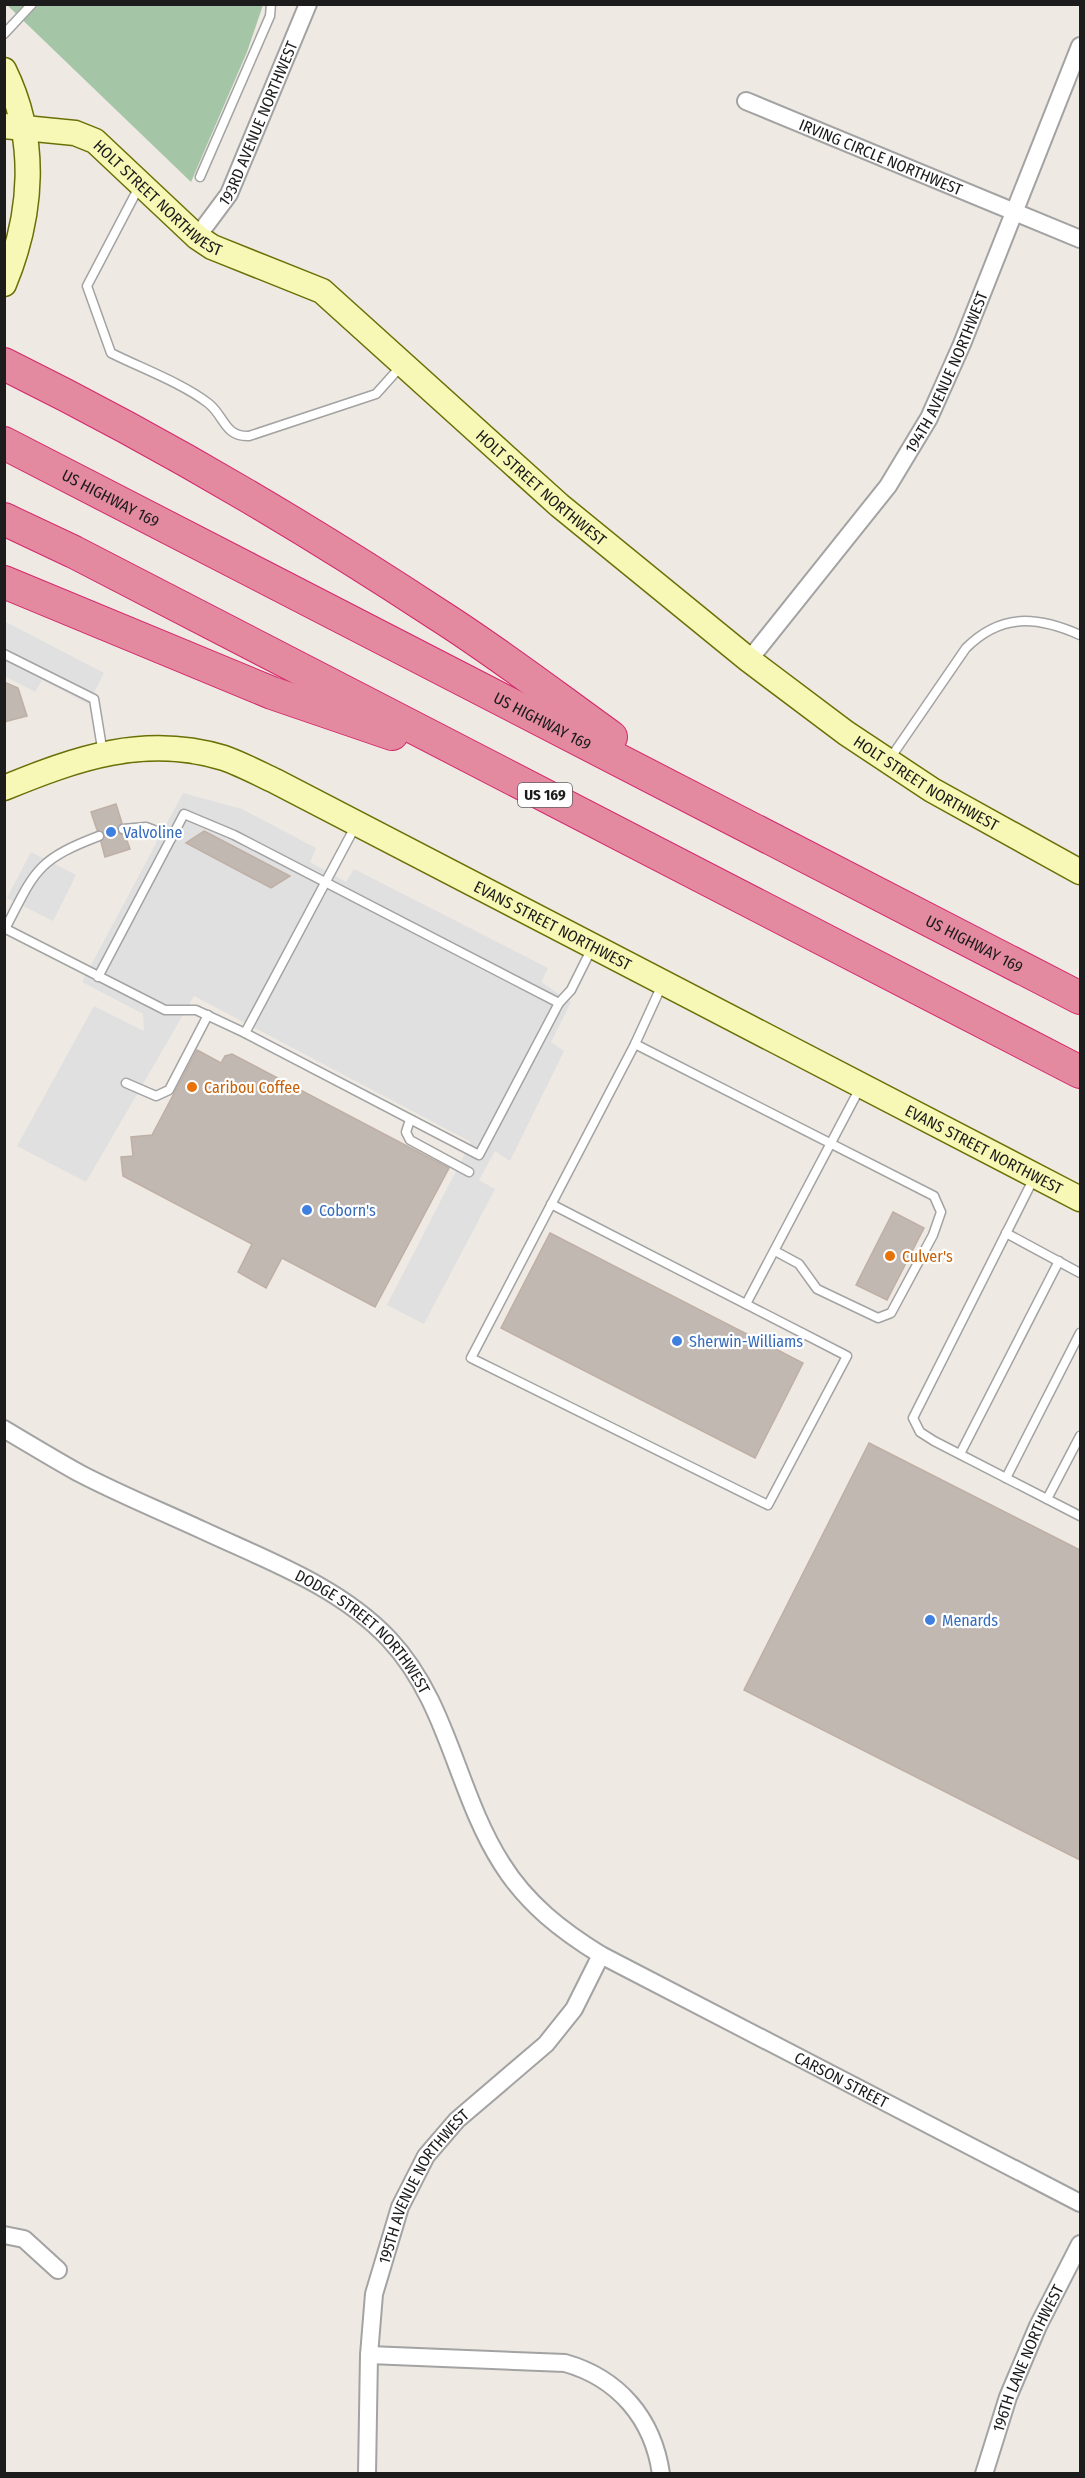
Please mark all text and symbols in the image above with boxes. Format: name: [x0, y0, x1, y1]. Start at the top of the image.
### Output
street label: 193RD AVENUE NORTHWEST: [215, 38, 302, 210]
street label: IRVING CIRCLE NORTHWEST: [796, 115, 966, 200]
street label: HOLT STREET NORTHWEST: [90, 136, 225, 260]
street label: 194TH AVENUE NORTHWEST: [901, 288, 992, 457]
street label: HOLT STREET NORTHWEST: [472, 426, 610, 550]
street label: US HIGHWAY 169: [59, 466, 162, 532]
street label: US HIGHWAY 169: [490, 688, 594, 754]
street label: HOLT STREET NORTHWEST: [850, 732, 1002, 835]
road number: US 169: [518, 783, 572, 807]
place label: Valvoline: [123, 823, 182, 842]
marker: Valvoline: [104, 825, 118, 839]
street label: EVANS STREET NORTHWEST: [471, 877, 635, 975]
street label: US HIGHWAY 169: [922, 911, 1026, 977]
place label: Caribou Coffee: [204, 1078, 300, 1097]
marker: Caribou Coffee: [185, 1080, 199, 1094]
street label: EVANS STREET NORTHWEST: [902, 1101, 1066, 1199]
place label: Coborn's: [319, 1201, 376, 1220]
marker: Coborn's: [300, 1203, 314, 1217]
place label: Culver's: [902, 1247, 953, 1266]
marker: Culver's: [883, 1249, 897, 1263]
place label: Sherwin-Williams: [689, 1332, 803, 1351]
marker: Sherwin-Williams: [670, 1334, 684, 1348]
street label: DODGE STREET NORTHWEST: [292, 1566, 434, 1697]
place label: Menards: [942, 1611, 998, 1630]
marker: Menards: [923, 1613, 937, 1627]
street label: CARSON STREET: [791, 2048, 892, 2112]
street label: 195TH AVENUE NORTHWEST: [375, 2105, 473, 2266]
street label: 196TH LANE NORTHWEST: [989, 2281, 1068, 2434]

